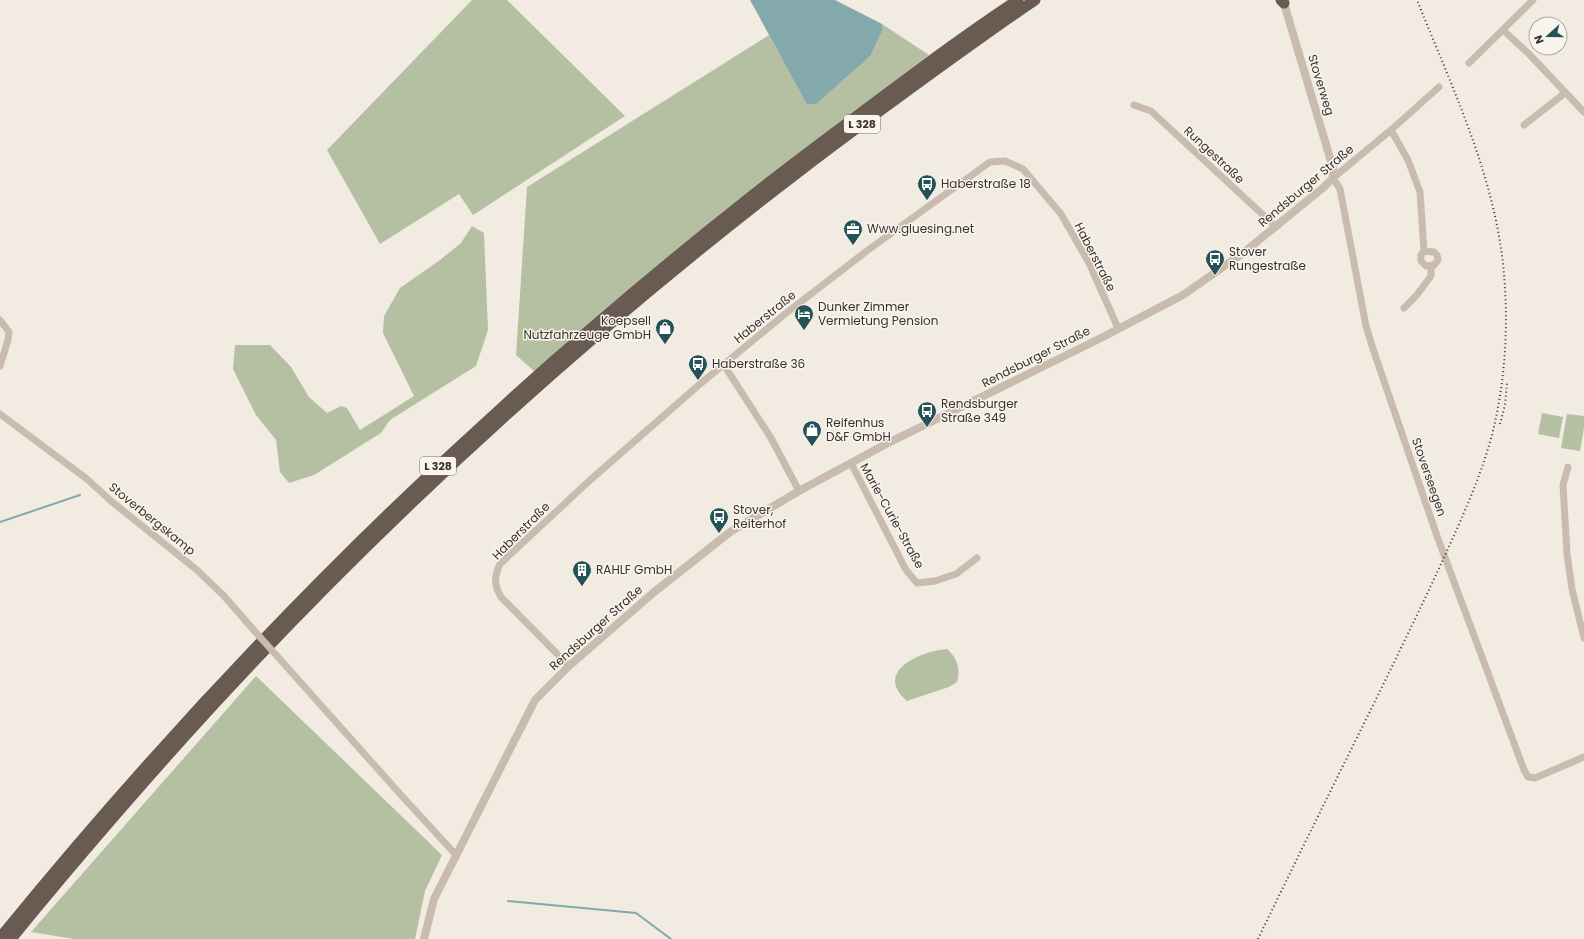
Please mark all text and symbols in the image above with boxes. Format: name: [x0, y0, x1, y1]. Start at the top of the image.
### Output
north arrow: [1528, 16, 1568, 56]
text: N: [1530, 33, 1548, 46]
street label: Stoverweg: [1304, 52, 1339, 118]
road number: L 328: [844, 115, 880, 133]
street label: Rungestraße: [1180, 122, 1248, 187]
street label: Rendsburger Straße: [1254, 141, 1357, 231]
bus stop icon: Haberstraße 18: [916, 173, 938, 201]
place label: Haberstraße 18: [941, 175, 1031, 192]
office icon: Www.gluesing.net: [842, 218, 864, 246]
street label: Haberstraße: [1071, 219, 1120, 294]
place label: Www.gluesing.net: [867, 220, 974, 237]
place label: Stover Rungestraße: [1229, 243, 1306, 274]
bus stop icon: Stover Rungestraße: [1204, 248, 1226, 276]
street label: Haberstraße: [730, 286, 799, 347]
place label: Dunker Zimmer Vermietung Pension: [818, 298, 938, 329]
hotel icon: Dunker Zimmer Vermietung Pension: [793, 303, 815, 331]
place label: Koepsell Nutzfahrzeuge GmbH: [523, 312, 651, 343]
shop icon: Koepsell Nutzfahrzeuge GmbH: [654, 317, 676, 345]
street label: Rendsburger Straße: [978, 322, 1093, 391]
bus stop icon: Haberstraße 36: [687, 353, 709, 381]
place label: Haberstraße 36: [712, 355, 805, 372]
place label: Rendsburger Straße 349: [941, 395, 1019, 426]
bus stop icon: Rendsburger Straße 349: [916, 400, 938, 428]
place label: Reifenhus D&F GmbH: [826, 414, 891, 445]
shop icon: Reifenhus D&F GmbH: [801, 419, 823, 447]
street label: Stoverseegen: [1408, 435, 1451, 518]
road number: L 328: [420, 457, 456, 475]
street label: Marie-Curie-Straße: [856, 460, 928, 571]
street label: Stoverbergskamp: [105, 478, 199, 559]
street label: Haberstraße: [488, 498, 553, 563]
place label: Stover, Reiterhof: [733, 501, 786, 532]
bus stop icon: Stover, Reiterhof: [708, 506, 730, 534]
building icon: RAHLF GmbH: [571, 559, 593, 587]
place label: RAHLF GmbH: [596, 561, 672, 578]
street label: Rendsburger Straße: [545, 581, 646, 674]

